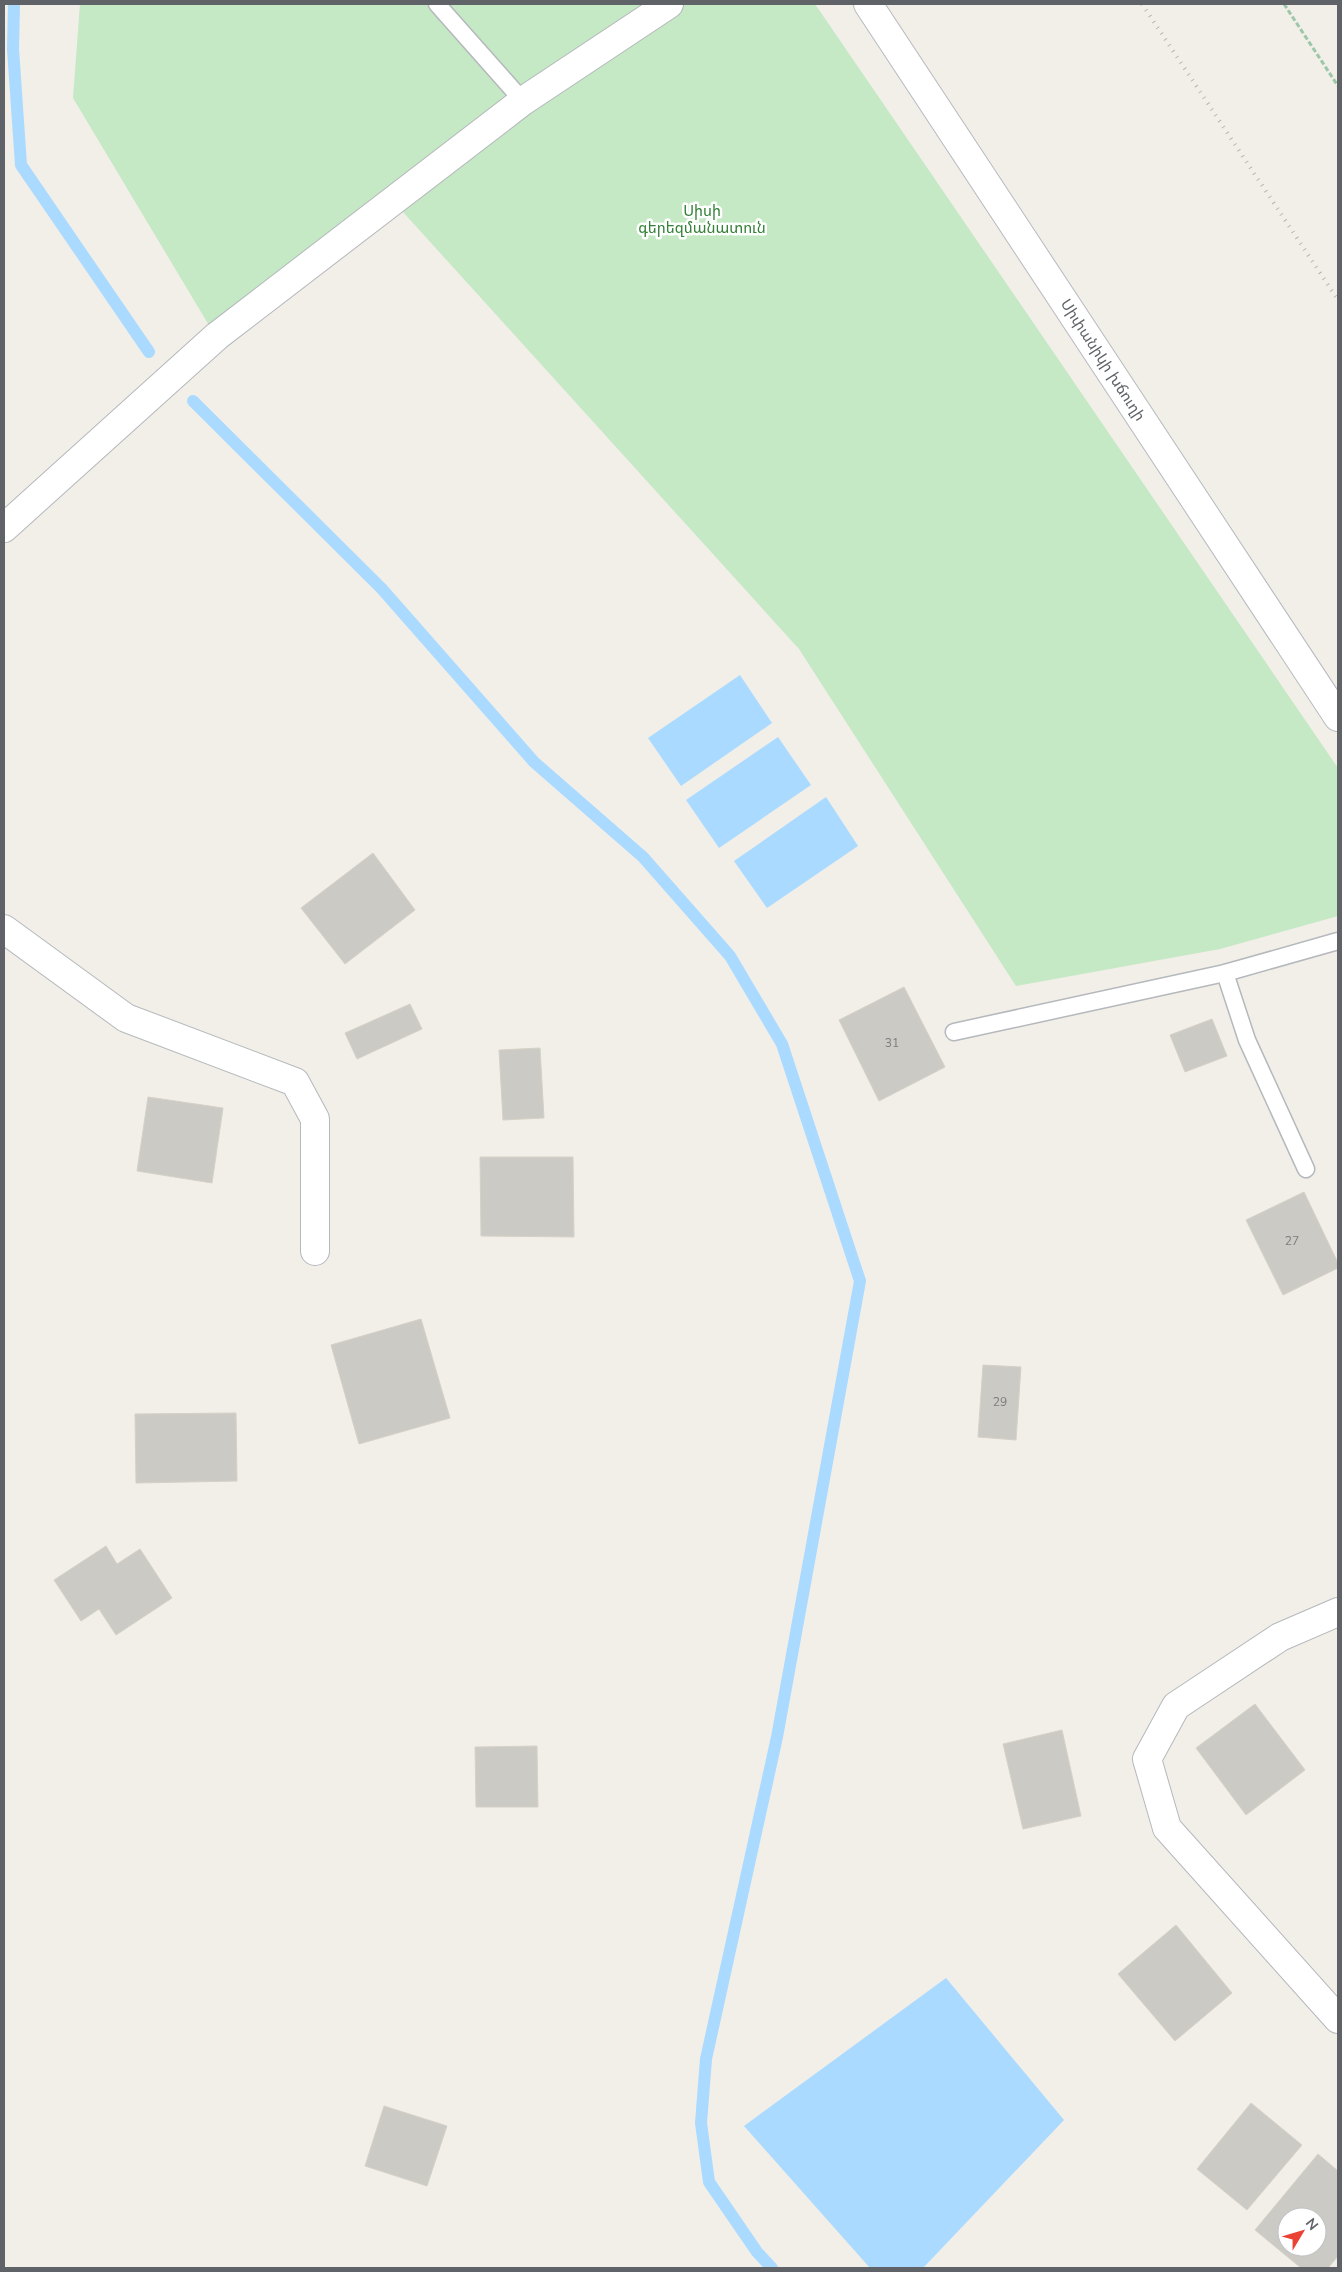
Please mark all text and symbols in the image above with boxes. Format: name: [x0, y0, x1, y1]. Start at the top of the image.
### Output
park label: Սիսի գերեզմանատուն: [638, 201, 766, 238]
street label: Սիփանիկի խճուղի: [1056, 295, 1150, 425]
house number: 31: [885, 1035, 899, 1051]
house number: 27: [1285, 1233, 1299, 1249]
house number: 29: [993, 1394, 1007, 1410]
north arrow: [1277, 2207, 1327, 2257]
text: N: [1301, 2214, 1323, 2234]

